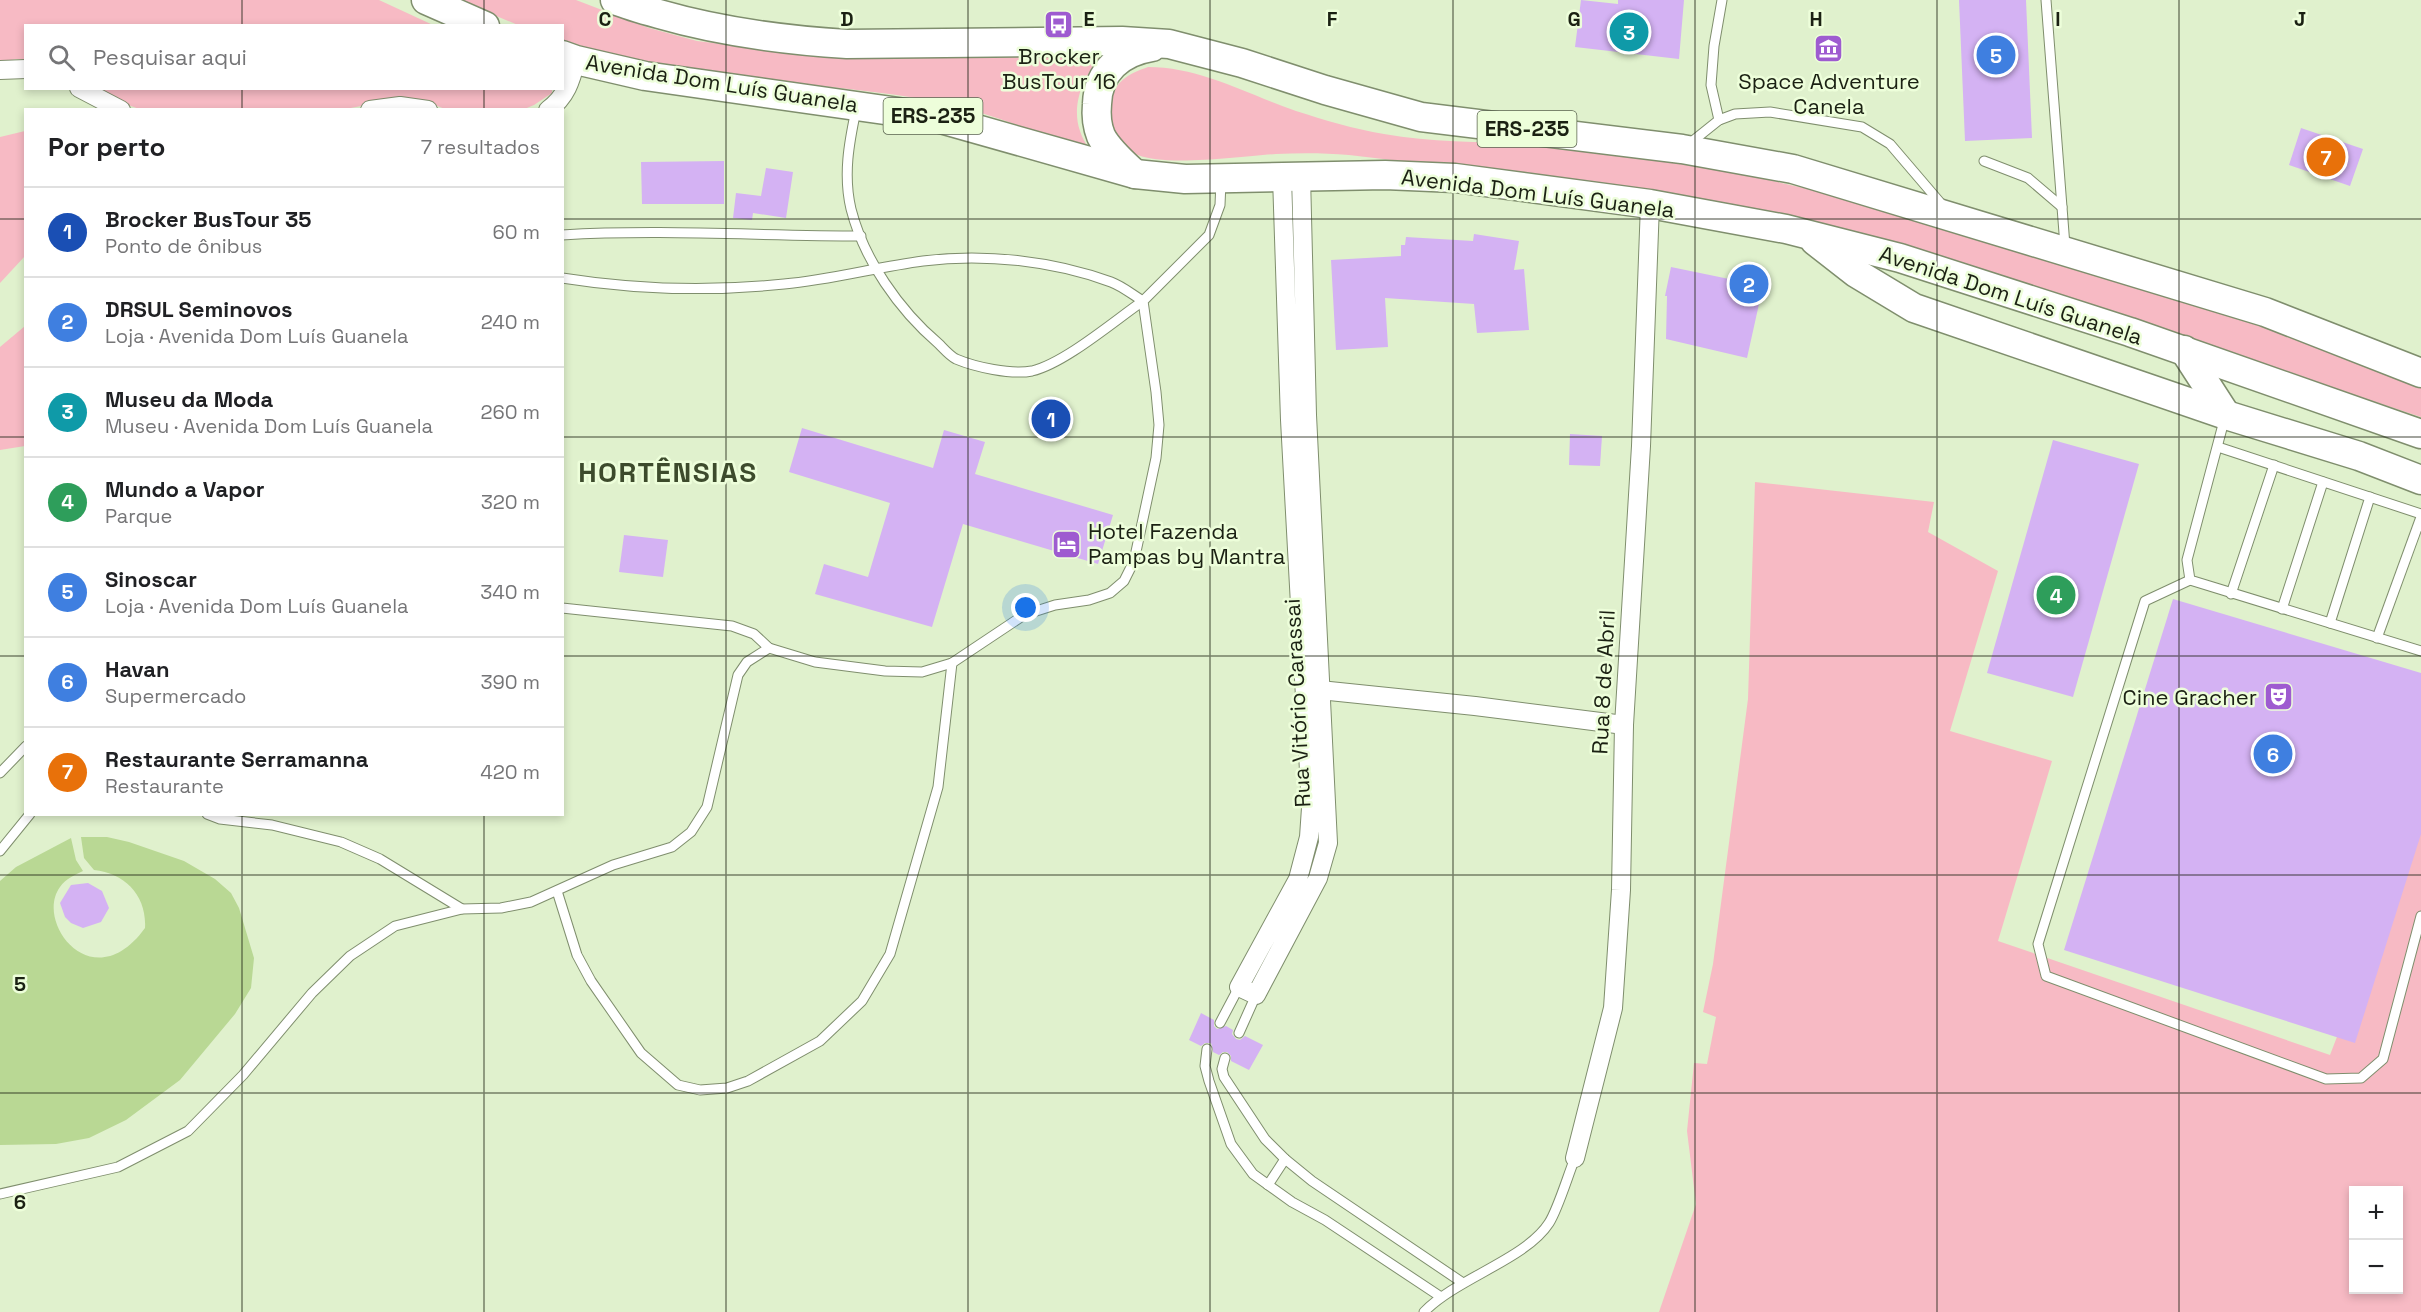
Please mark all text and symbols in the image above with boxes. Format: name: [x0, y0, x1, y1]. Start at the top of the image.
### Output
text: C: [599, 6, 612, 32]
text: D: [840, 6, 854, 32]
text: E: [1083, 6, 1095, 32]
text: F: [1327, 6, 1338, 32]
text: G: [1567, 6, 1581, 32]
text: H: [1809, 6, 1823, 32]
text: I: [2055, 6, 2061, 32]
text: J: [2294, 6, 2306, 32]
bus stop icon: Brocker BusTour 16: [1043, 8, 1075, 40]
pin: 3: [1610, 9, 1648, 54]
search box: [24, 24, 564, 90]
pin: 5: [1976, 32, 2016, 78]
museum icon: Space Adventure Canela: [1813, 33, 1845, 65]
icon: search: [45, 41, 78, 74]
place label: Brocker BusTour 16: [1002, 42, 1116, 95]
text: Pesquisar aqui: [93, 43, 247, 71]
street label: Avenida Dom Luís Guanela: [584, 48, 860, 118]
place label: Space Adventure Canela: [1738, 67, 1920, 120]
road number: ERS-235: [884, 98, 982, 134]
road number: ERS-235: [1478, 111, 1576, 147]
text: Por perto: [48, 130, 165, 164]
text: 7 resultados: [421, 134, 540, 160]
pin: 7: [2306, 134, 2346, 180]
street label: Avenida Dom Luís Guanela: [1400, 162, 1677, 224]
text: Brocker BusTour 35: [105, 205, 311, 233]
text: 1: [63, 219, 72, 245]
text: 60 m: [493, 219, 540, 245]
text: Ponto de ônibus: [105, 233, 262, 259]
street label: Avenida Dom Luís Guanela: [1876, 239, 2147, 351]
pin: 2: [1730, 262, 1768, 306]
text: DRSUL Seminovos: [105, 295, 293, 323]
text: 2: [62, 309, 73, 335]
text: 240 m: [481, 309, 540, 335]
text: Loja · Avenida Dom Luís Guanela: [105, 323, 409, 349]
text: Museu da Moda: [105, 385, 273, 413]
pin: 1: [1032, 396, 1070, 442]
text: 3: [61, 399, 74, 425]
text: 260 m: [481, 399, 540, 425]
text: Museu · Avenida Dom Luís Guanela: [105, 413, 433, 439]
district label: HORTÊNSIAS: [578, 454, 758, 490]
text: Mundo a Vapor: [105, 475, 265, 503]
text: 4: [61, 489, 74, 515]
text: 320 m: [481, 489, 540, 515]
text: Parque: [105, 503, 172, 529]
place label: Hotel Fazenda Pampas by Mantra: [1088, 517, 1286, 570]
hotel icon: Hotel Fazenda Pampas by Mantra: [1051, 528, 1083, 560]
text: Sinoscar: [105, 565, 197, 593]
pin: 4: [2036, 572, 2076, 618]
text: 5: [62, 579, 74, 605]
text: 340 m: [480, 579, 540, 605]
text: Loja · Avenida Dom Luís Guanela: [105, 593, 409, 619]
your location: [1011, 593, 1040, 622]
street label: Rua Vitório Carassai: [1278, 598, 1316, 808]
street label: Rua 8 de Abril: [1585, 609, 1621, 755]
text: Havan: [105, 655, 170, 683]
text: 6: [61, 669, 74, 695]
text: 390 m: [481, 669, 540, 695]
theatre icon: Cine Gracher: [2262, 681, 2294, 713]
text: Supermercado: [105, 683, 246, 709]
place label: Cine Gracher: [2123, 683, 2257, 711]
pin: 6: [2254, 732, 2292, 777]
text: Restaurante Serramanna: [105, 745, 368, 773]
text: 7: [62, 759, 73, 785]
text: 420 m: [480, 759, 540, 785]
text: Restaurante: [105, 773, 224, 799]
text: 5: [14, 971, 26, 997]
map controls: [2349, 1186, 2403, 1294]
button: +: [2349, 1186, 2403, 1240]
text: 6: [14, 1189, 26, 1215]
button: −: [2349, 1240, 2403, 1294]

